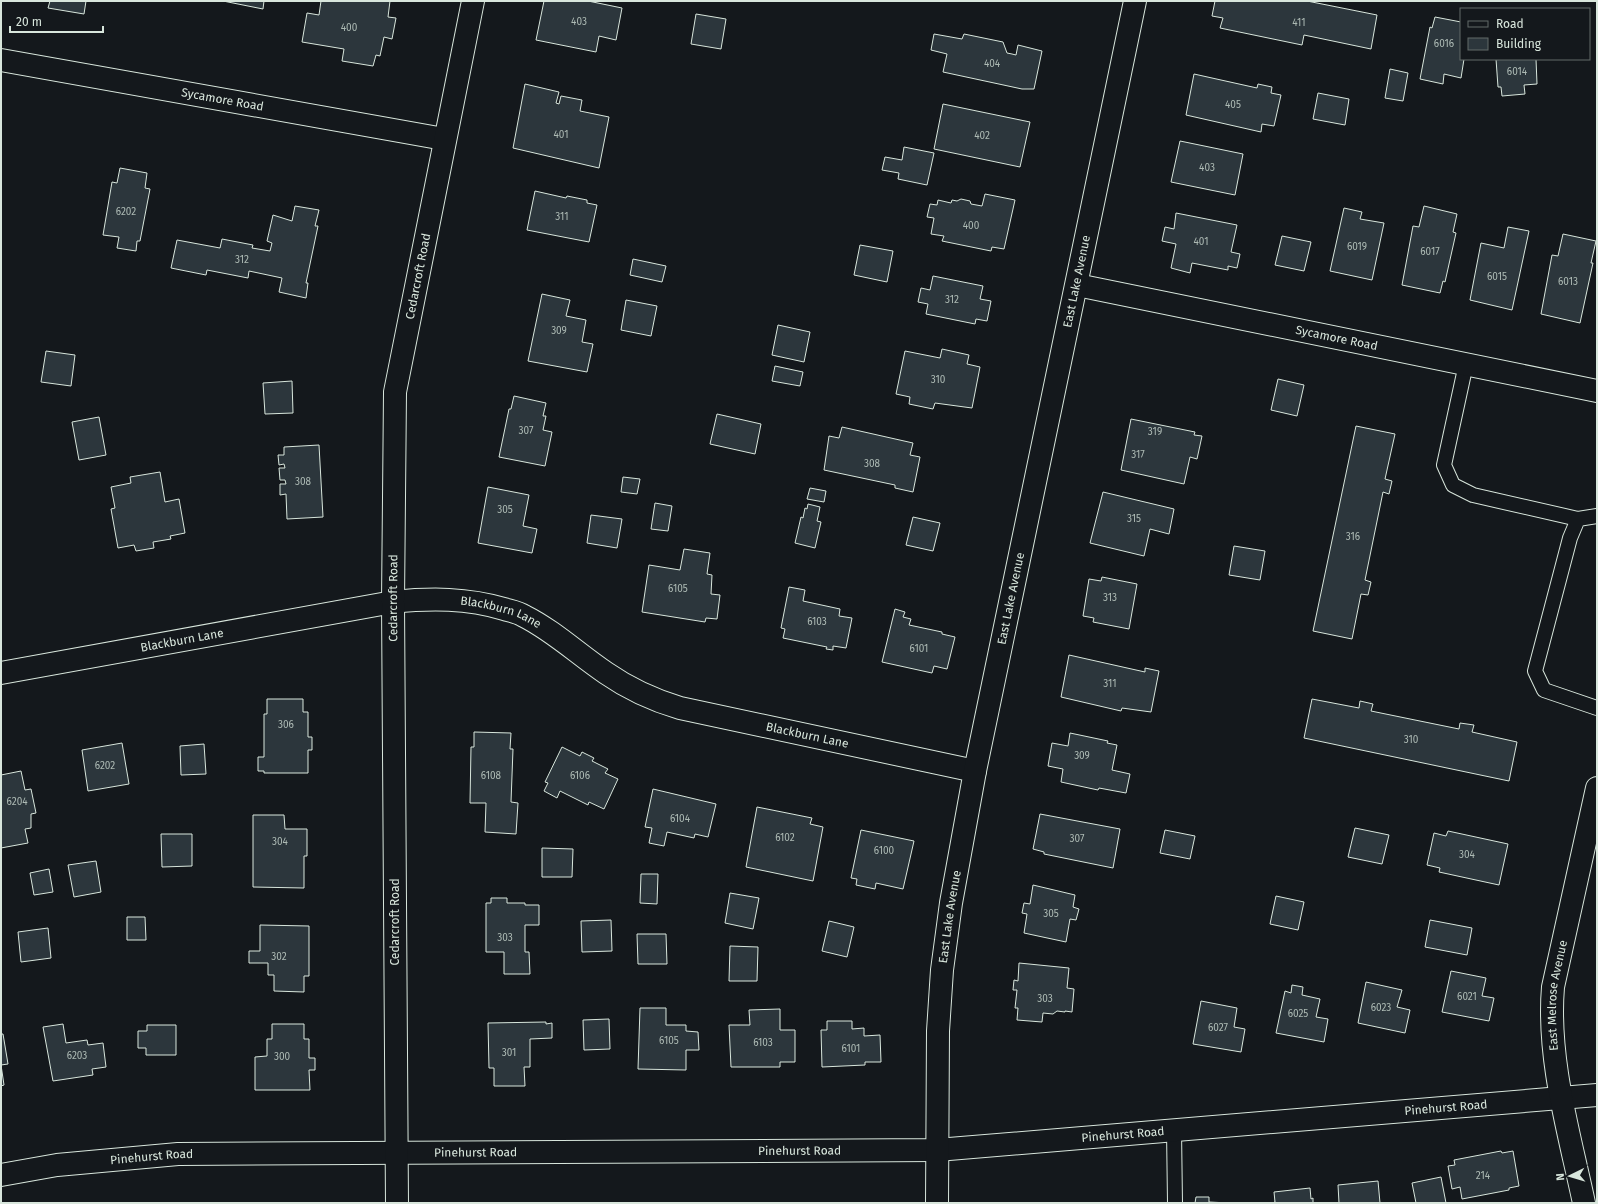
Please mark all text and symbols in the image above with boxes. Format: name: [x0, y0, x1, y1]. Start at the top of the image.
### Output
scale bar: [10, 8, 103, 34]
legend: [1460, 8, 1590, 60]
text: 20 m: [16, 15, 42, 29]
house number: 403: [571, 16, 587, 28]
house number: 411: [1292, 17, 1306, 29]
text: Road: [1496, 17, 1524, 31]
house number: 400: [341, 22, 358, 34]
text: Building: [1496, 37, 1542, 51]
house number: 6016: [1434, 38, 1454, 50]
house number: 404: [984, 58, 1001, 70]
house number: 6014: [1507, 66, 1528, 78]
street label: Sycamore Road: [180, 85, 265, 114]
house number: 405: [1225, 99, 1241, 111]
house number: 401: [554, 129, 568, 141]
house number: 402: [974, 130, 990, 142]
house number: 403: [1199, 162, 1215, 174]
house number: 6202: [116, 206, 136, 218]
house number: 311: [555, 211, 569, 223]
house number: 400: [963, 220, 980, 232]
street label: Cedarcroft Road: [403, 232, 433, 320]
street label: East Lake Avenue: [1060, 234, 1093, 329]
house number: 401: [1194, 236, 1208, 248]
house number: 6019: [1347, 241, 1367, 253]
house number: 6017: [1420, 246, 1440, 258]
house number: 312: [235, 254, 249, 266]
house number: 6015: [1487, 271, 1507, 283]
house number: 6013: [1558, 276, 1578, 288]
house number: 312: [945, 294, 959, 306]
street label: Sycamore Road: [1294, 323, 1379, 353]
house number: 309: [551, 325, 567, 337]
house number: 310: [931, 374, 946, 386]
house number: 307: [519, 425, 534, 437]
house number: 319: [1148, 426, 1162, 438]
house number: 317: [1131, 449, 1145, 461]
house number: 308: [864, 458, 881, 470]
house number: 308: [295, 476, 312, 488]
house number: 305: [497, 504, 513, 516]
house number: 315: [1127, 513, 1141, 525]
house number: 316: [1346, 531, 1360, 543]
street label: East Lake Avenue: [994, 551, 1027, 646]
street label: Cedarcroft Road: [386, 554, 400, 642]
house number: 6105: [668, 583, 688, 595]
house number: 313: [1103, 592, 1117, 604]
street label: Blackburn Lane: [460, 594, 544, 631]
house number: 6103: [807, 616, 827, 628]
street label: Blackburn Lane: [139, 626, 225, 655]
house number: 6101: [910, 643, 928, 655]
house number: 311: [1103, 678, 1117, 690]
house number: 306: [278, 719, 294, 731]
street label: Blackburn Lane: [765, 720, 850, 751]
house number: 310: [1404, 734, 1419, 746]
house number: 309: [1074, 750, 1090, 762]
house number: 6202: [95, 760, 115, 772]
house number: 6108: [481, 770, 502, 782]
house number: 6106: [570, 770, 590, 782]
house number: 6204: [6, 796, 28, 808]
house number: 6104: [670, 813, 691, 825]
house number: 6102: [775, 832, 795, 844]
house number: 307: [1070, 833, 1085, 845]
house number: 304: [272, 836, 289, 848]
house number: 6100: [874, 845, 895, 857]
house number: 304: [1459, 849, 1476, 861]
street label: East Lake Avenue: [936, 869, 964, 964]
street label: Cedarcroft Road: [388, 878, 402, 966]
house number: 305: [1043, 908, 1059, 920]
house number: 303: [497, 932, 513, 944]
street label: East Melrose Avenue: [1545, 939, 1570, 1052]
house number: 302: [271, 951, 287, 963]
house number: 6021: [1457, 991, 1477, 1003]
house number: 303: [1037, 993, 1053, 1005]
house number: 6023: [1371, 1002, 1391, 1014]
house number: 6025: [1288, 1008, 1308, 1020]
house number: 6027: [1208, 1022, 1229, 1034]
house number: 6105: [659, 1035, 679, 1047]
house number: 6103: [753, 1037, 773, 1049]
house number: 6101: [842, 1043, 860, 1055]
house number: 301: [502, 1047, 516, 1059]
house number: 6203: [67, 1050, 87, 1062]
house number: 300: [274, 1051, 290, 1063]
street label: Pinehurst Road: [1404, 1097, 1488, 1118]
street label: Pinehurst Road: [1081, 1124, 1165, 1145]
street label: Pinehurst Road: [758, 1144, 841, 1158]
street label: Pinehurst Road: [434, 1145, 517, 1160]
street label: Pinehurst Road: [110, 1147, 193, 1167]
north arrow: [1550, 1156, 1590, 1196]
house number: 214: [1476, 1170, 1491, 1182]
text: N: [1554, 1173, 1567, 1181]

